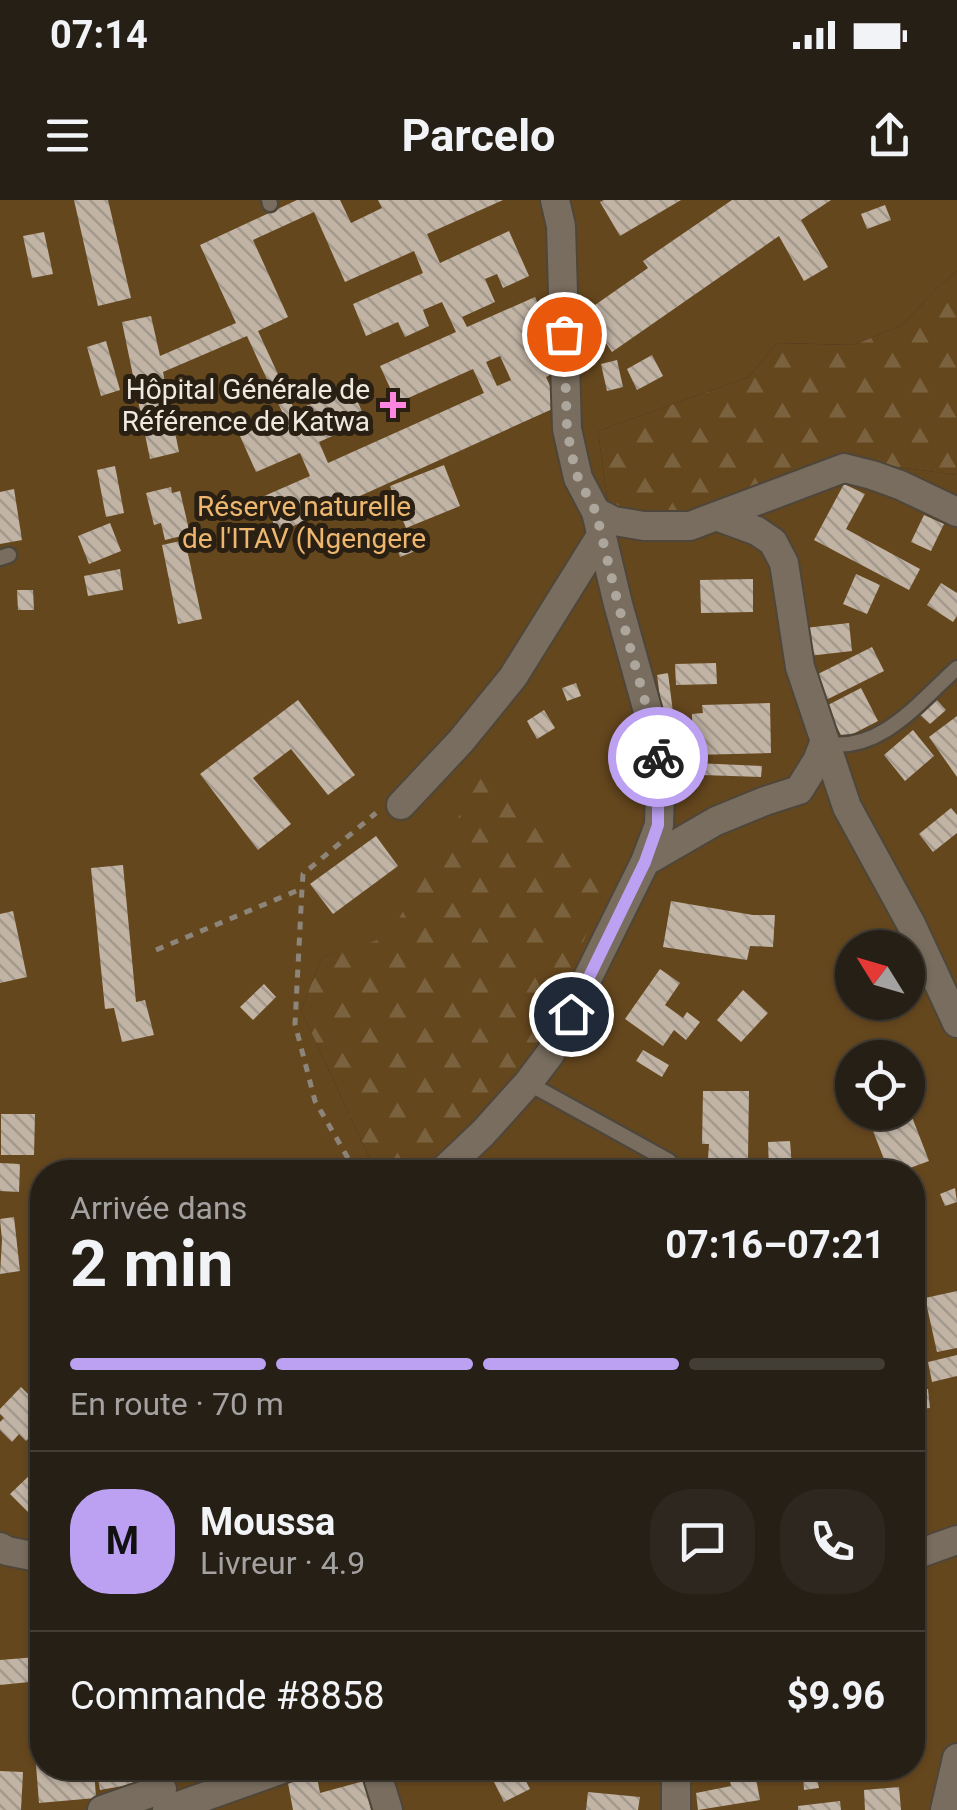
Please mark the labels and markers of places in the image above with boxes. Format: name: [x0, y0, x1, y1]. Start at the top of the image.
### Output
pin: [522, 292, 607, 377]
place label: Hôpital Générale de Référence de Katwa: [122, 373, 370, 438]
marker: Hôpital Générale de Référence de Katwa: [380, 392, 406, 418]
pin: [529, 972, 614, 1057]

